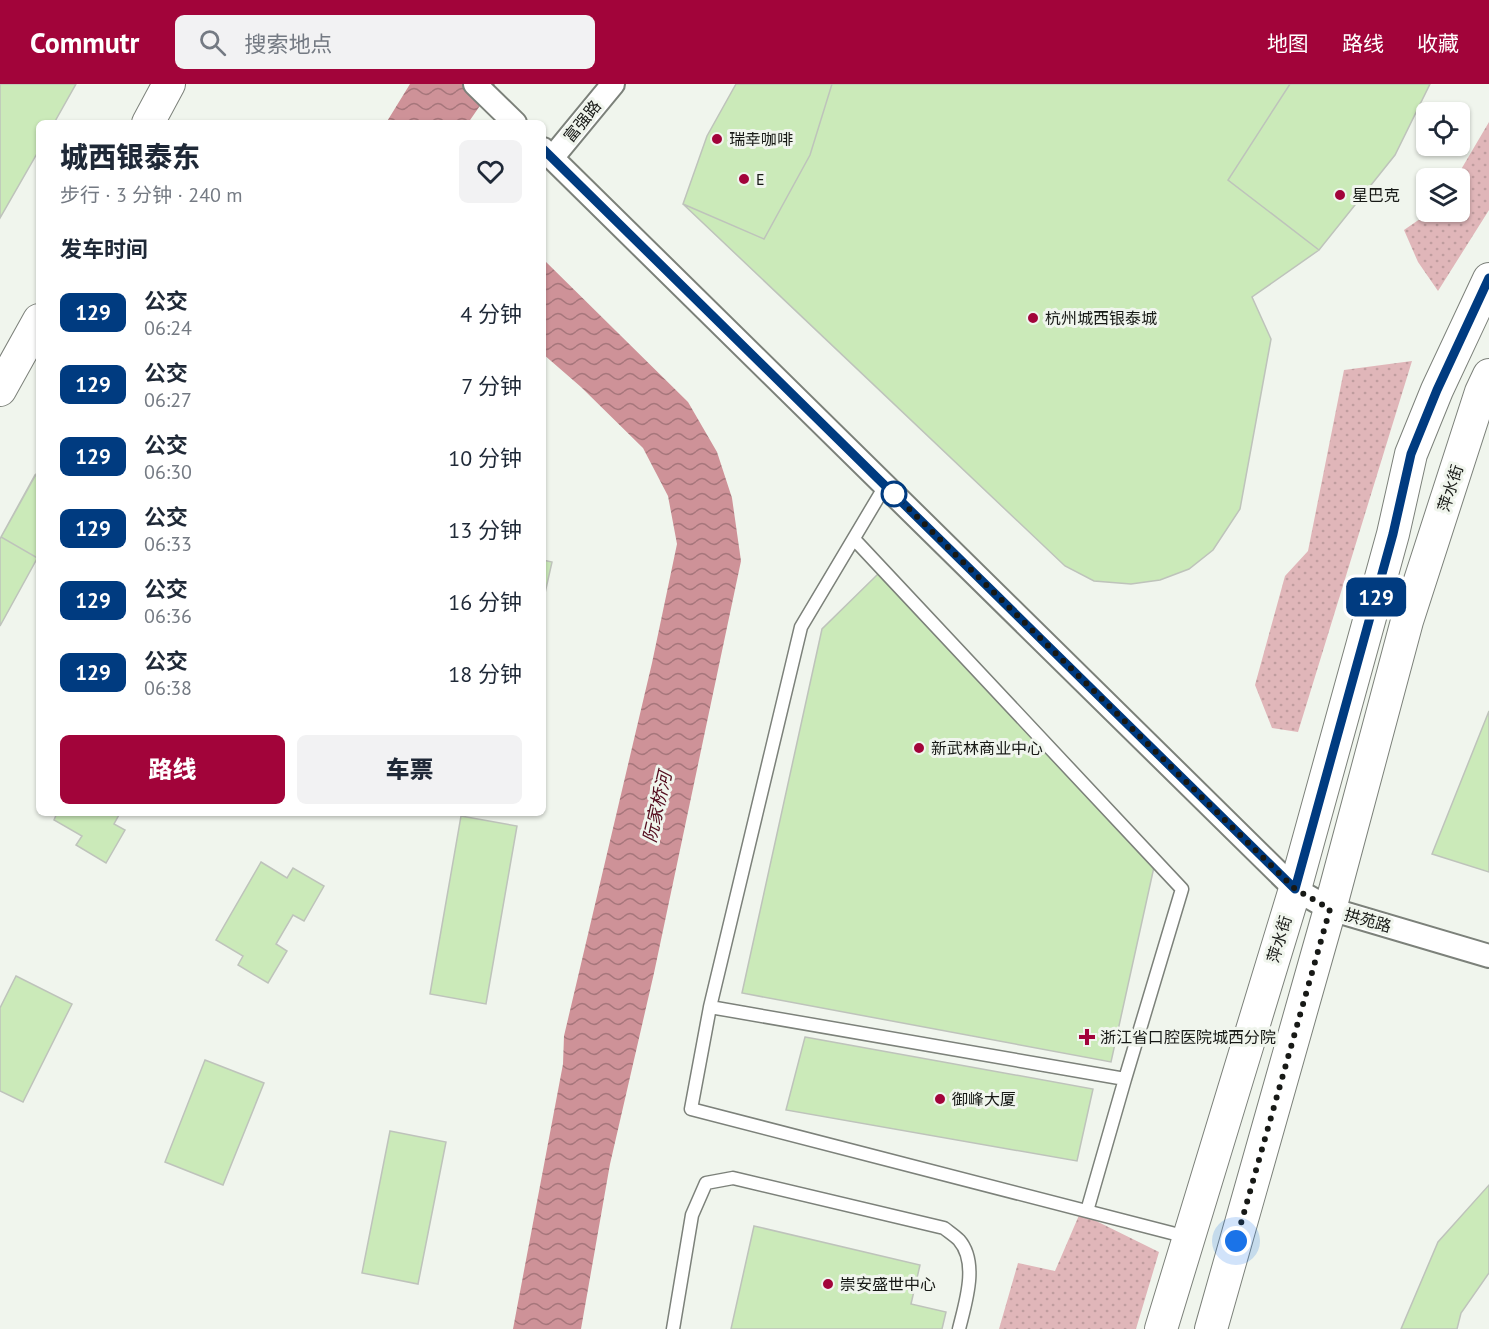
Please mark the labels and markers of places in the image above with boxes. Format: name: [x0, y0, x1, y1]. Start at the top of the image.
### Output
place label: 瑞幸咖啡: [729, 129, 793, 149]
marker: 瑞幸咖啡: [710, 132, 724, 146]
place label: E: [756, 169, 765, 189]
marker: E: [737, 172, 751, 186]
place label: 星巴克: [1352, 185, 1400, 205]
marker: 星巴克: [1333, 188, 1347, 202]
place label: 杭州城西银泰城: [1045, 308, 1157, 328]
marker: 杭州城西银泰城: [1026, 311, 1040, 325]
unlabelled marker: [881, 481, 907, 507]
place label: 新武林商业中心: [931, 738, 1043, 758]
marker: 新武林商业中心: [912, 741, 926, 755]
place label: 浙江省口腔医院城西分院: [1100, 1027, 1276, 1047]
marker: 浙江省口腔医院城西分院: [1078, 1028, 1096, 1046]
place label: 御峰大厦: [952, 1089, 1016, 1109]
marker: 御峰大厦: [933, 1092, 947, 1106]
place label: 崇安盛世中心: [840, 1274, 936, 1294]
marker: 崇安盛世中心: [821, 1277, 835, 1291]

